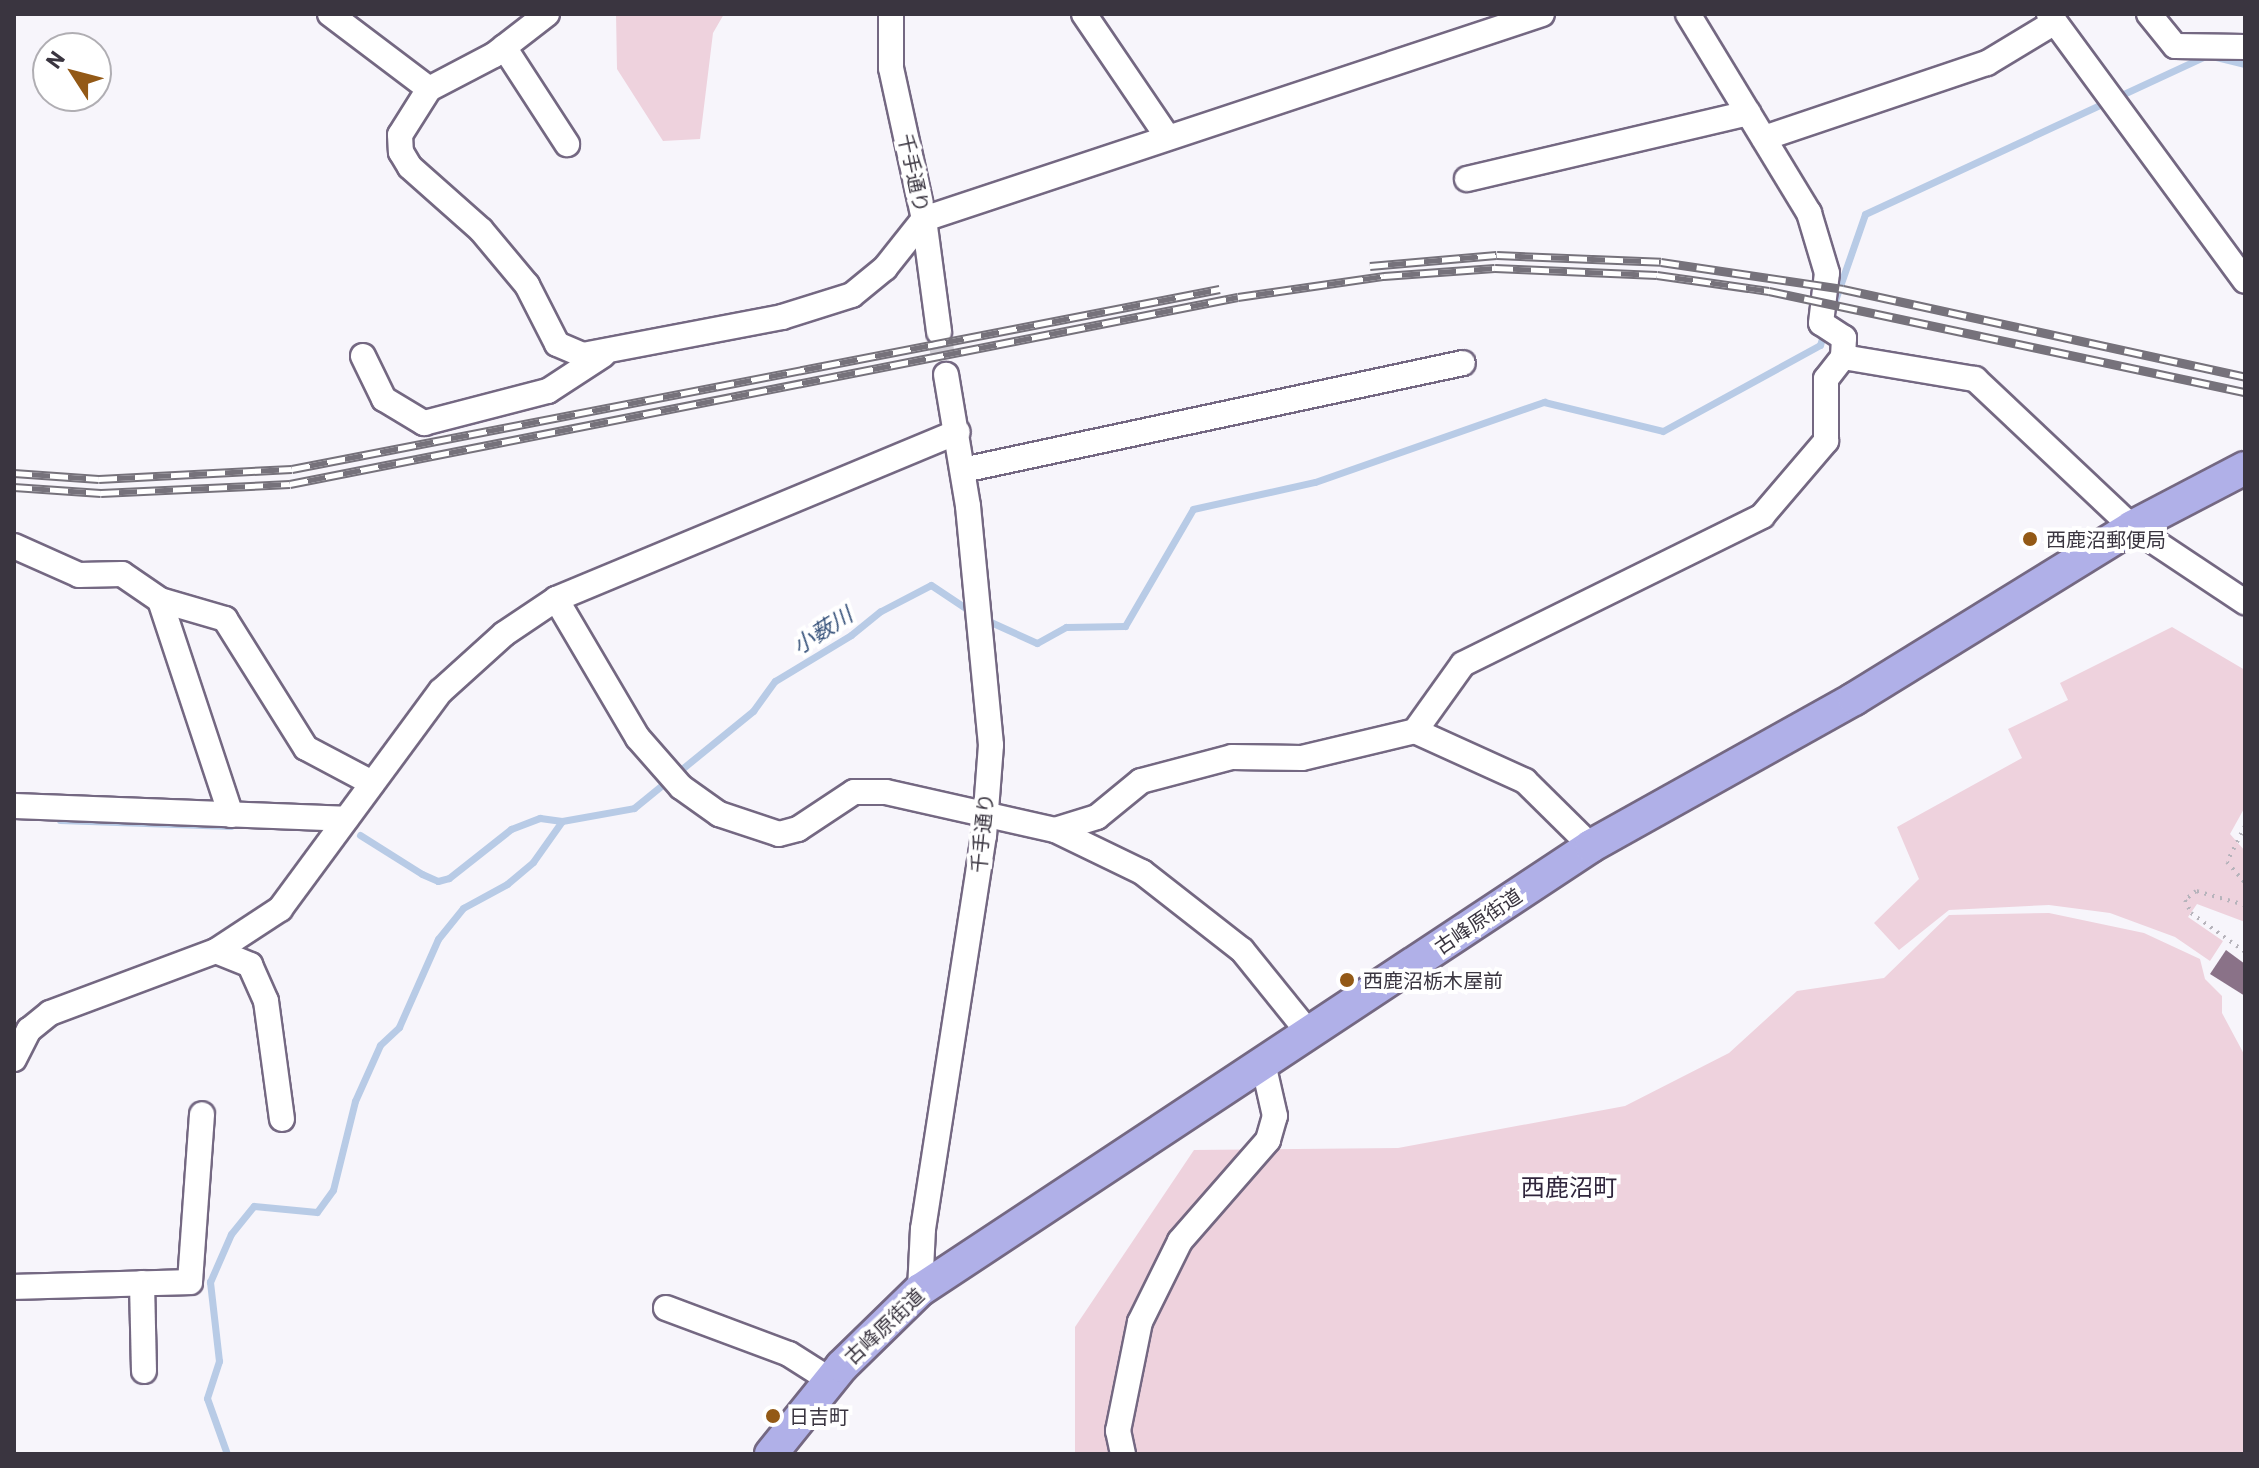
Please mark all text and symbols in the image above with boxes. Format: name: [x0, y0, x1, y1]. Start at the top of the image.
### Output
north arrow: [32, 32, 112, 112]
text: N: [39, 46, 69, 73]
street label: 千手通り: [894, 131, 934, 215]
place label: 西鹿沼郵便局: [2046, 527, 2166, 551]
marker: 西鹿沼郵便局: [2021, 530, 2039, 548]
water label: 小薮川: [787, 601, 857, 659]
street label: 千手通り: [966, 792, 998, 874]
street label: 古峰原街道: [1430, 883, 1526, 959]
place label: 西鹿沼栃木屋前: [1363, 968, 1503, 992]
marker: 西鹿沼栃木屋前: [1338, 971, 1356, 989]
district label: 西鹿沼町: [1521, 1173, 1617, 1201]
street label: 古峰原街道: [839, 1283, 929, 1369]
place label: 日吉町: [789, 1404, 849, 1428]
marker: 日吉町: [764, 1407, 782, 1425]

